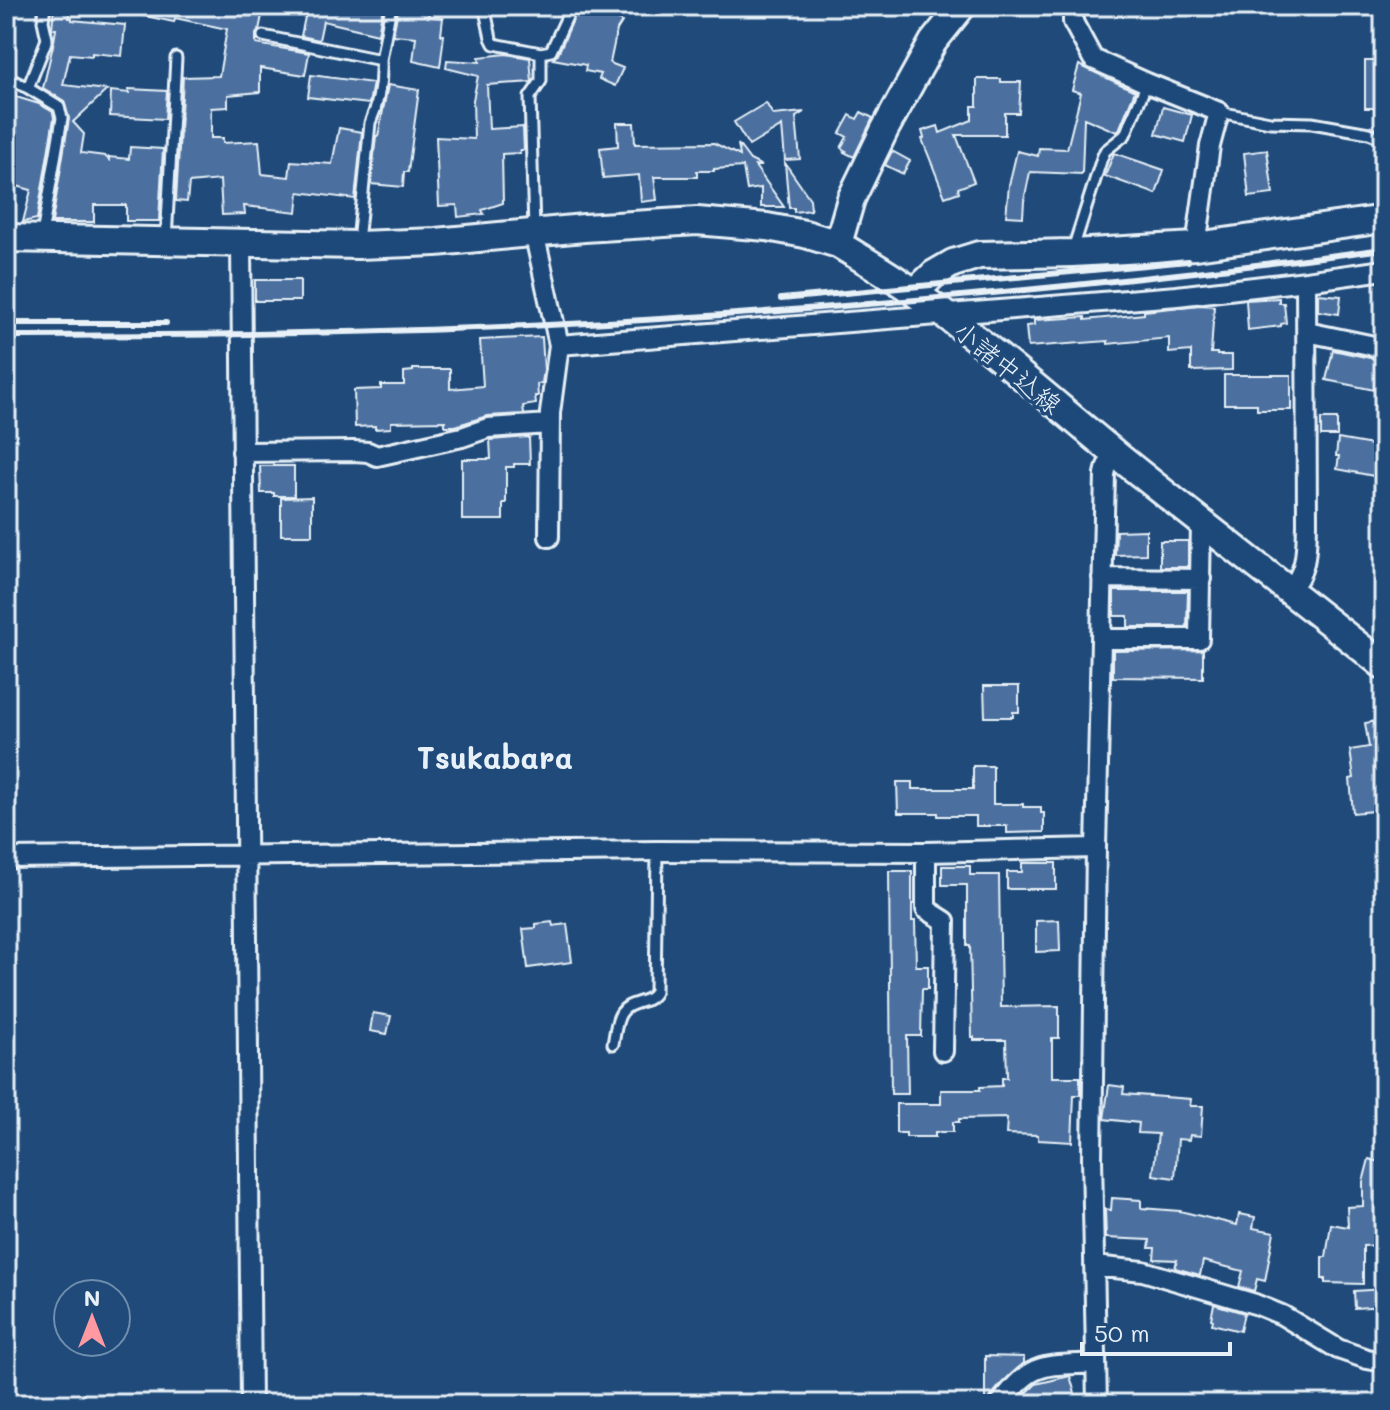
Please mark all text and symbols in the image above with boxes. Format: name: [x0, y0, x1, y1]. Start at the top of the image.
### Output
street label: 小諸中込線: [947, 313, 1069, 421]
district label: Tsukabara: [417, 737, 573, 777]
north arrow: [52, 1278, 132, 1358]
text: N: [84, 1283, 100, 1312]
scale bar: [1082, 1306, 1230, 1356]
text: 50 m: [1094, 1317, 1150, 1348]

